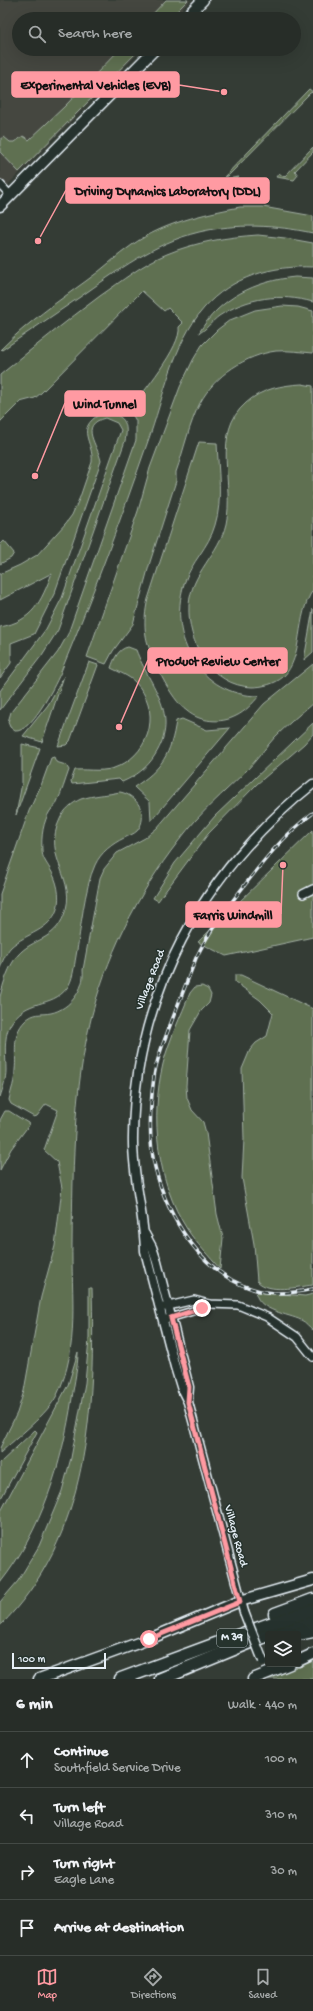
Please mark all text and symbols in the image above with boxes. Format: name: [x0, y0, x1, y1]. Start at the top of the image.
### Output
search box: [12, 12, 301, 56]
icon: search: [26, 23, 48, 45]
text: Search here: [58, 25, 132, 43]
callout: Experimental Vehicles (EVB): [12, 72, 179, 97]
text: Experimental Vehicles (EVB): [21, 79, 171, 95]
callout: Driving Dynamics Laboratory (DDL): [66, 178, 269, 203]
text: Driving Dynamics Laboratory (DDL): [74, 185, 261, 200]
callout: Wind Tunnel: [65, 391, 145, 416]
text: Wind Tunnel: [72, 398, 137, 413]
callout: Product Review Center: [148, 648, 287, 673]
text: Product Review Center: [155, 655, 281, 670]
callout: Farris Windmill: [186, 902, 281, 927]
text: Farris Windmill: [192, 909, 273, 924]
street label: Village Road: [133, 947, 169, 1013]
route end: [193, 1299, 211, 1317]
street label: Village Road: [220, 1503, 250, 1569]
road number: M 39: [217, 1629, 247, 1647]
route start: [140, 1630, 158, 1648]
map controls: [265, 1631, 301, 1667]
button: layers: [265, 1631, 301, 1667]
scale bar: [12, 1651, 106, 1670]
text: 100 m: [18, 1654, 45, 1666]
text: 6 min: [16, 1695, 52, 1715]
text: Walk · 440 m: [228, 1698, 297, 1713]
text: Continue: [54, 1743, 108, 1761]
icon: ahead: [16, 1749, 38, 1771]
text: 100 m: [265, 1752, 297, 1767]
text: Southfield Service Drive: [54, 1761, 181, 1776]
text: Turn left: [54, 1799, 105, 1817]
icon: left: [16, 1805, 38, 1827]
text: 310 m: [265, 1808, 297, 1823]
text: Village Road: [54, 1817, 123, 1832]
text: Turn right: [54, 1855, 114, 1873]
icon: right: [16, 1861, 38, 1883]
text: 30 m: [271, 1864, 297, 1879]
text: Eagle Lane: [54, 1873, 114, 1888]
icon: arrive: [16, 1917, 38, 1939]
text: Arrive at destination: [54, 1919, 184, 1937]
tab: Map: [36, 1966, 58, 2002]
tab: Directions: [131, 1966, 176, 2002]
tab: Saved: [248, 1966, 277, 2002]

